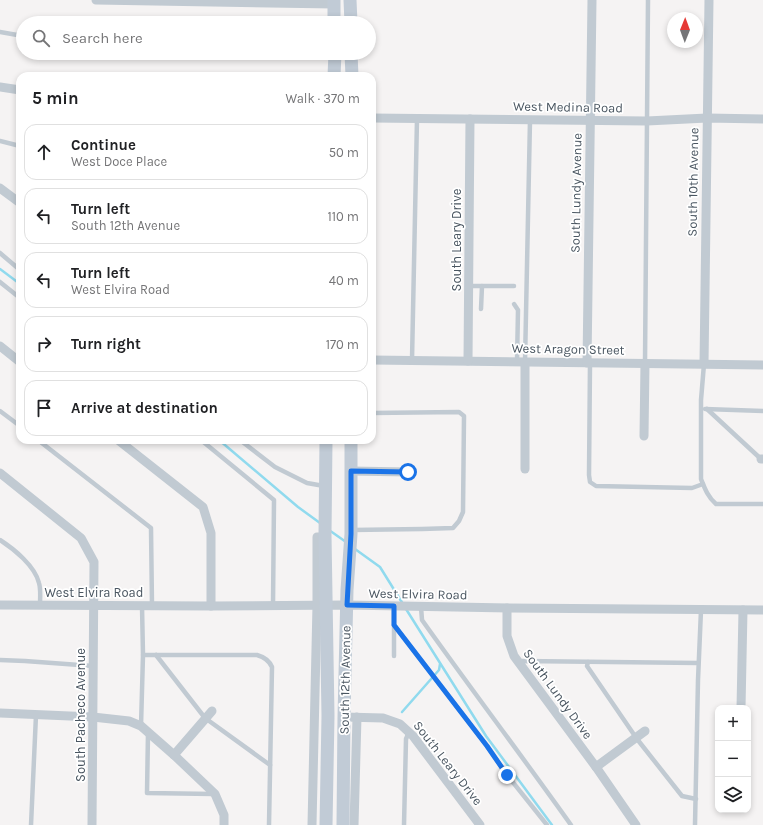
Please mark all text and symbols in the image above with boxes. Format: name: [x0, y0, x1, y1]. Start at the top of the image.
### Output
north arrow: [667, 12, 703, 48]
search box: [16, 16, 376, 60]
icon: search: [30, 27, 52, 49]
text: Search here: [62, 29, 143, 47]
text: 5 min: [32, 88, 79, 108]
text: Walk · 370 m: [285, 91, 360, 106]
street label: West Medina Road: [513, 99, 623, 115]
street label: South 10th Avenue: [685, 127, 701, 237]
street label: South Lundy Avenue: [567, 133, 585, 253]
text: Continue: [71, 136, 136, 154]
icon: ahead: [33, 141, 55, 163]
text: 50 m: [329, 145, 359, 160]
text: West Doce Place: [71, 154, 167, 169]
street label: South Leary Drive: [449, 188, 464, 291]
text: Turn left: [71, 200, 130, 218]
icon: left: [33, 205, 55, 227]
text: 110 m: [327, 209, 359, 224]
text: South 12th Avenue: [71, 218, 180, 233]
text: Turn left: [71, 264, 130, 282]
icon: left: [33, 269, 55, 291]
text: 40 m: [329, 273, 359, 288]
text: West Elvira Road: [71, 282, 170, 297]
icon: right: [33, 333, 55, 355]
text: Turn right: [71, 335, 141, 353]
text: 170 m: [326, 337, 359, 352]
street label: West Aragon Street: [511, 341, 625, 357]
icon: arrive: [33, 397, 55, 419]
text: Arrive at destination: [71, 399, 218, 417]
route start: [399, 463, 417, 481]
street label: West Elvira Road: [45, 585, 143, 600]
street label: West Elvira Road: [368, 586, 468, 602]
street label: South 12th Avenue: [337, 625, 353, 735]
street label: South Lundy Drive: [520, 646, 596, 742]
street label: South Pacheco Avenue: [73, 648, 88, 782]
map controls: [715, 705, 751, 813]
button: +: [715, 705, 751, 741]
street label: South Leary Drive: [410, 718, 486, 808]
button: −: [715, 741, 751, 777]
route end: [498, 766, 516, 784]
button: layers: [715, 777, 751, 813]

